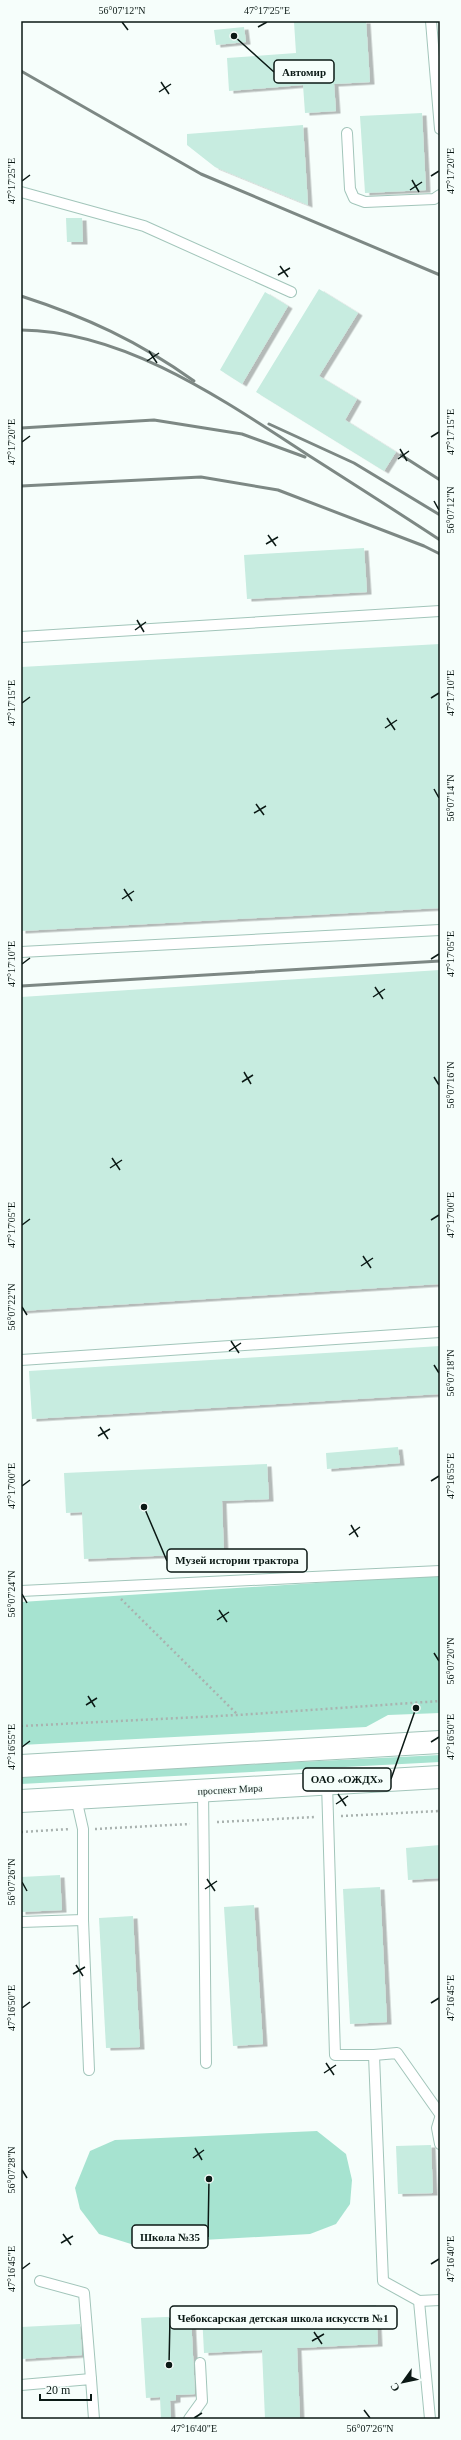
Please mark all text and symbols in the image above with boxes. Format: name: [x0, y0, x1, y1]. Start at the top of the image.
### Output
text: 56°07'12"N: [98, 5, 146, 16]
text: 47°17'25"E: [244, 5, 290, 16]
callout: Автомир: [274, 60, 334, 83]
text: Автомир: [282, 66, 326, 78]
text: 47°17'20"E: [445, 148, 456, 194]
text: 47°17'25"E: [6, 158, 17, 204]
text: 47°17'15"E: [445, 409, 456, 455]
text: 47°17'20"E: [6, 419, 17, 465]
text: 56°07'12"N: [445, 486, 456, 534]
text: 47°17'10"E: [445, 670, 456, 716]
text: 47°17'15"E: [6, 680, 17, 726]
text: 56°07'14"N: [445, 774, 456, 822]
text: 47°17'05"E: [445, 931, 456, 977]
text: 47°17'10"E: [6, 941, 17, 987]
text: 56°07'16"N: [445, 1061, 456, 1109]
text: 47°17'00"E: [445, 1192, 456, 1238]
text: 47°17'05"E: [6, 1202, 17, 1248]
text: 56°07'22"N: [6, 1283, 17, 1331]
text: 56°07'18"N: [445, 1349, 456, 1397]
text: 47°16'55"E: [445, 1453, 456, 1499]
text: 47°17'00"E: [6, 1463, 17, 1509]
callout: Музей истории трактора: [167, 1549, 307, 1572]
text: Музей истории трактора: [175, 1554, 299, 1566]
text: 56°07'24"N: [6, 1570, 17, 1618]
text: 56°07'20"N: [445, 1637, 456, 1685]
text: 47°16'50"E: [445, 1714, 456, 1760]
text: 47°16'55"E: [6, 1724, 17, 1770]
callout: ОАО «ОЖДХ»: [303, 1768, 391, 1791]
text: ОАО «ОЖДХ»: [311, 1773, 383, 1785]
street label: проспект Мира: [197, 1782, 263, 1797]
text: 56°07'26"N: [6, 1858, 17, 1906]
text: 47°16'45"E: [445, 1975, 456, 2021]
text: 47°16'50"E: [6, 1985, 17, 2031]
text: 56°07'28"N: [6, 2146, 17, 2194]
callout: Школа №35: [132, 2225, 208, 2248]
text: Школа №35: [140, 2231, 201, 2243]
text: 47°16'40"E: [445, 2236, 456, 2282]
text: 47°16'45"E: [6, 2246, 17, 2292]
callout: Чебоксарская детская школа искусств №1: [170, 2306, 397, 2329]
text: Чебоксарская детская школа искусств №1: [177, 2312, 389, 2324]
north arrow: [383, 2362, 423, 2402]
scale bar: [40, 2376, 91, 2402]
text: С: [387, 2381, 402, 2394]
text: 20 m: [46, 2383, 71, 2397]
text: 47°16'40"E: [171, 2423, 217, 2434]
text: 56°07'26"N: [346, 2423, 394, 2434]

